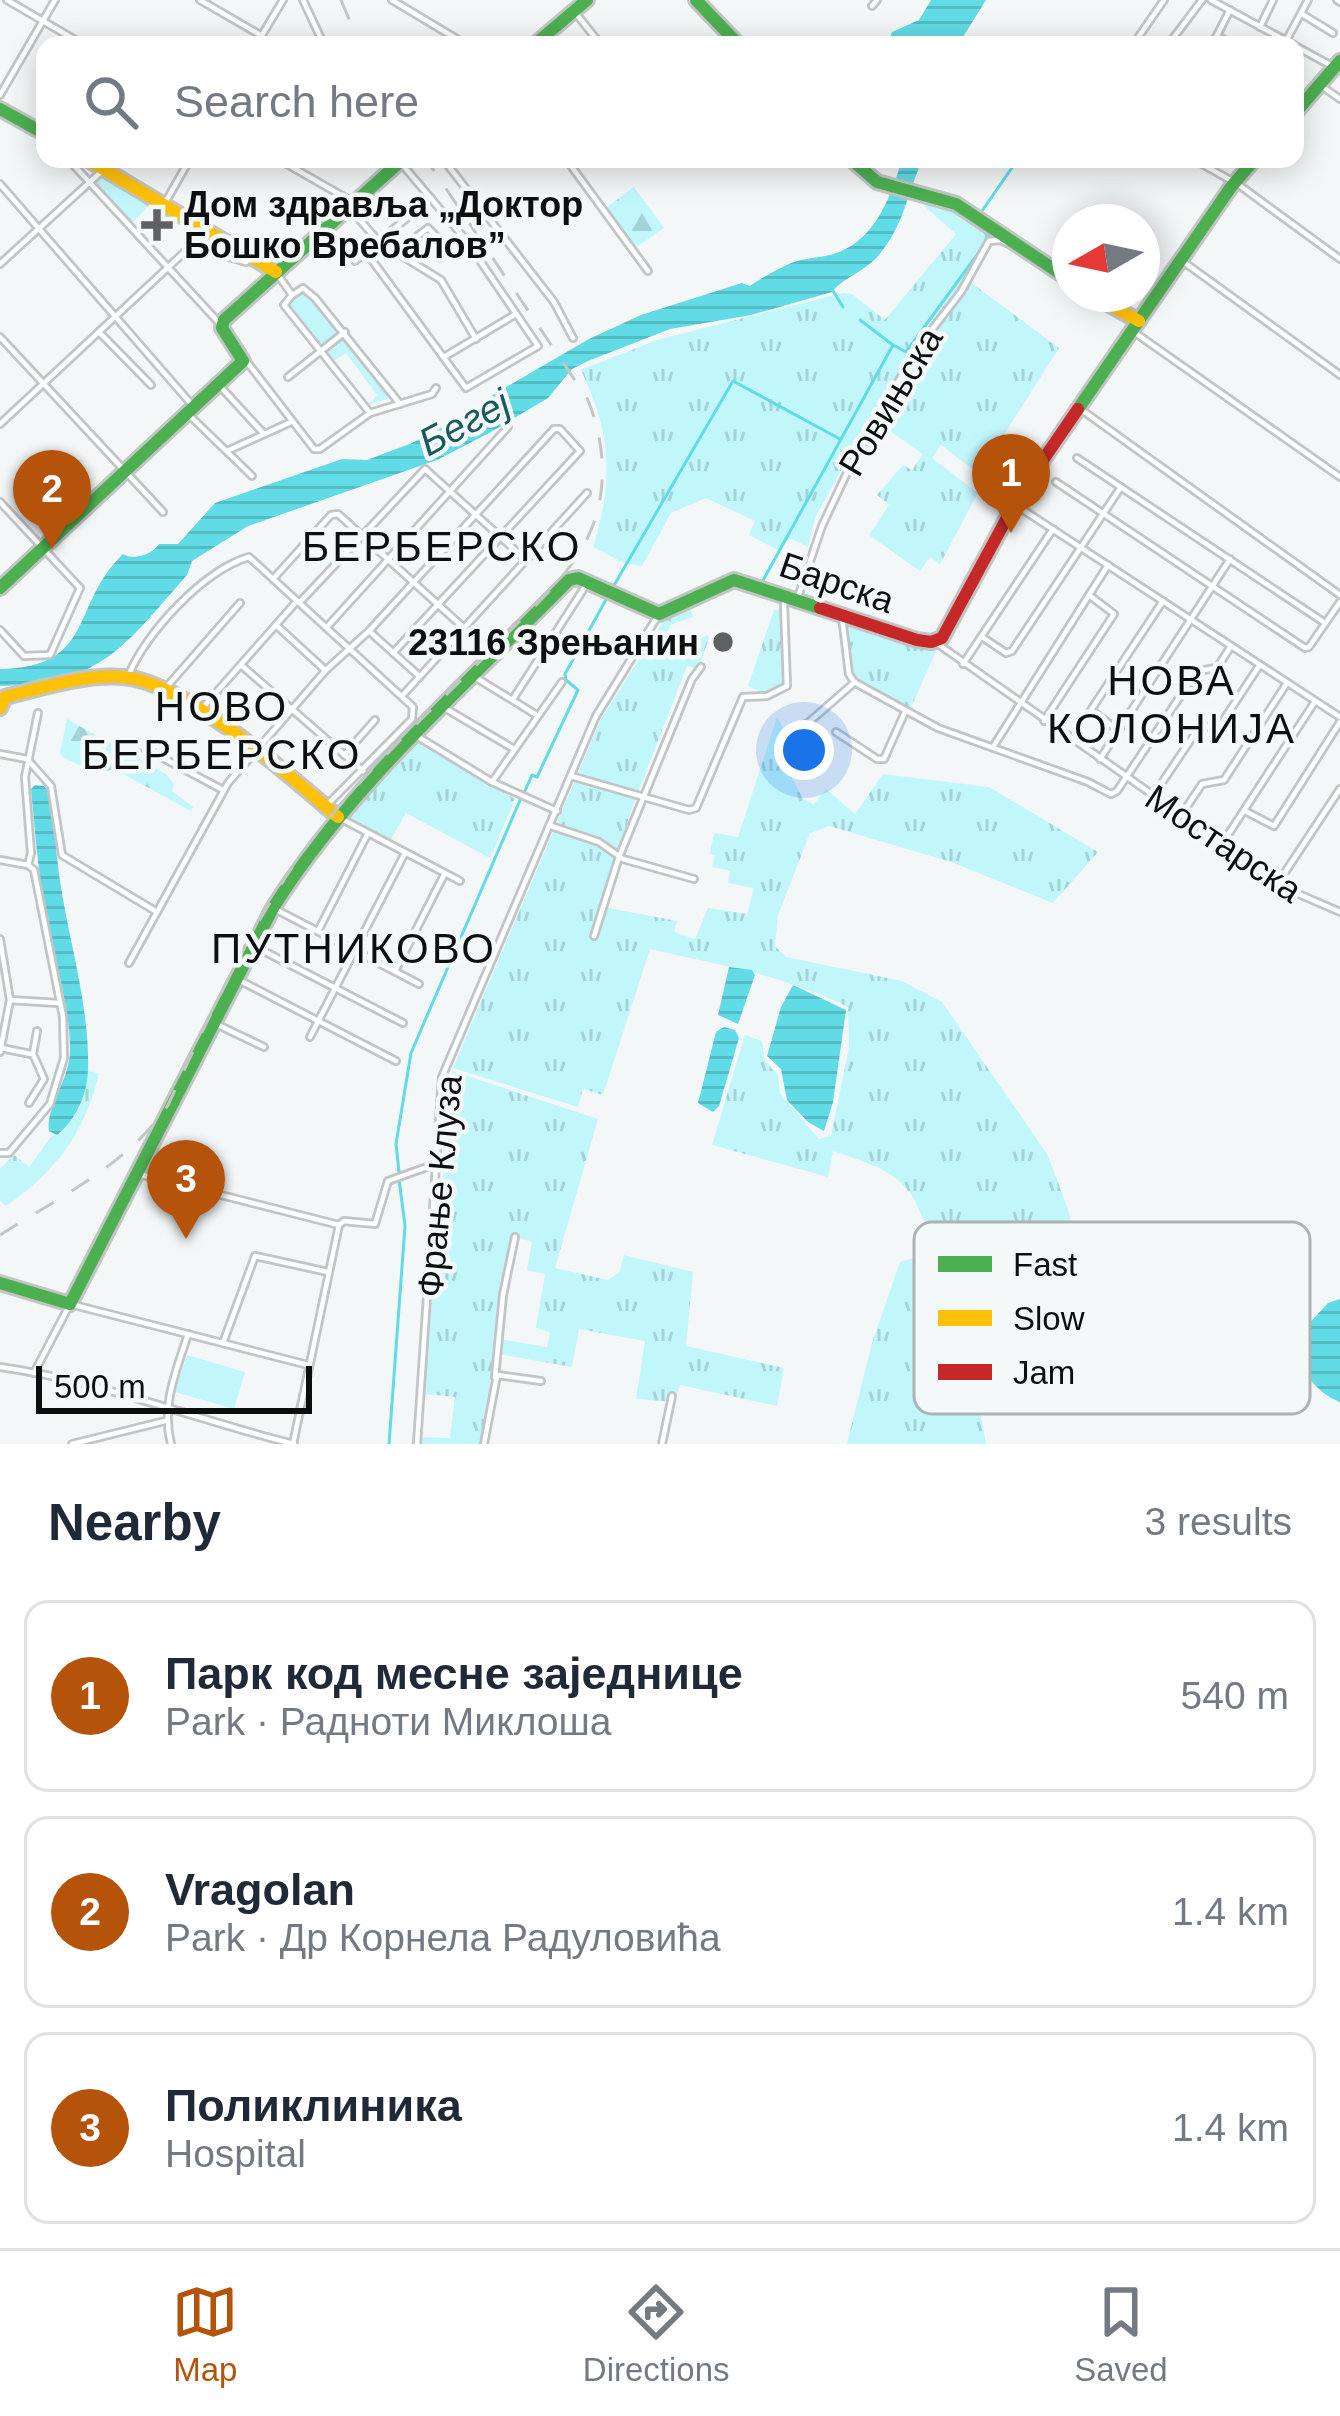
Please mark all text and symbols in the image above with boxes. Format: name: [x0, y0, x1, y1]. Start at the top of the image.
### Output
search box: [36, 36, 1304, 168]
icon: search: [78, 69, 144, 135]
text: Search here: [174, 76, 419, 127]
place label: Дом здравља „Доктор Бошко Вребалов”: [184, 184, 583, 266]
north arrow: [1052, 204, 1160, 312]
marker: Дом здравља „Доктор Бошко Вребалов”: [141, 209, 173, 241]
street label: Ровињска: [830, 319, 951, 483]
water label: Бегеј: [412, 380, 518, 464]
pin: 1: [972, 434, 1050, 533]
pin: 2: [13, 450, 91, 549]
district label: БЕРБЕРСКО: [302, 523, 582, 570]
street label: Барска: [774, 544, 900, 621]
place label: 23116 Зрењанин: [408, 622, 699, 663]
marker: 23116 Зрењанин: [710, 629, 736, 655]
district label: НОВА КОЛОНИЈА: [1047, 657, 1297, 752]
district label: НОВО БЕРБЕРСКО: [82, 683, 362, 778]
your location: [774, 720, 834, 780]
street label: Мостарска: [1138, 776, 1310, 911]
district label: ПУТНИКОВО: [211, 925, 497, 972]
street label: Фрање Клуза: [409, 1072, 470, 1299]
pin: 3: [147, 1140, 225, 1239]
legend: [914, 1222, 1310, 1414]
text: Fast: [1013, 1246, 1077, 1283]
text: Slow: [1013, 1300, 1085, 1337]
text: Jam: [1013, 1354, 1075, 1391]
scale bar: [36, 1360, 312, 1413]
text: 500 m: [54, 1368, 146, 1405]
text: Nearby: [48, 1494, 221, 1551]
text: 3 results: [1145, 1500, 1292, 1543]
text: Парк код месне заједнице: [165, 1648, 743, 1699]
text: 1: [79, 1674, 101, 1717]
text: 540 m: [1181, 1674, 1289, 1717]
text: Park · Радноти Миклоша: [165, 1700, 612, 1743]
text: Vragolan: [165, 1864, 355, 1915]
text: 2: [79, 1890, 101, 1933]
text: 1.4 km: [1172, 1890, 1289, 1933]
text: Park · Др Корнела Радуловића: [165, 1916, 721, 1959]
text: Поликлиника: [165, 2080, 462, 2131]
text: 3: [79, 2106, 101, 2149]
text: 1.4 km: [1172, 2106, 1289, 2149]
text: Hospital: [165, 2132, 306, 2175]
tab: Map: [172, 2279, 238, 2389]
tab: Directions: [583, 2279, 730, 2389]
tab: Saved: [1074, 2279, 1168, 2389]

